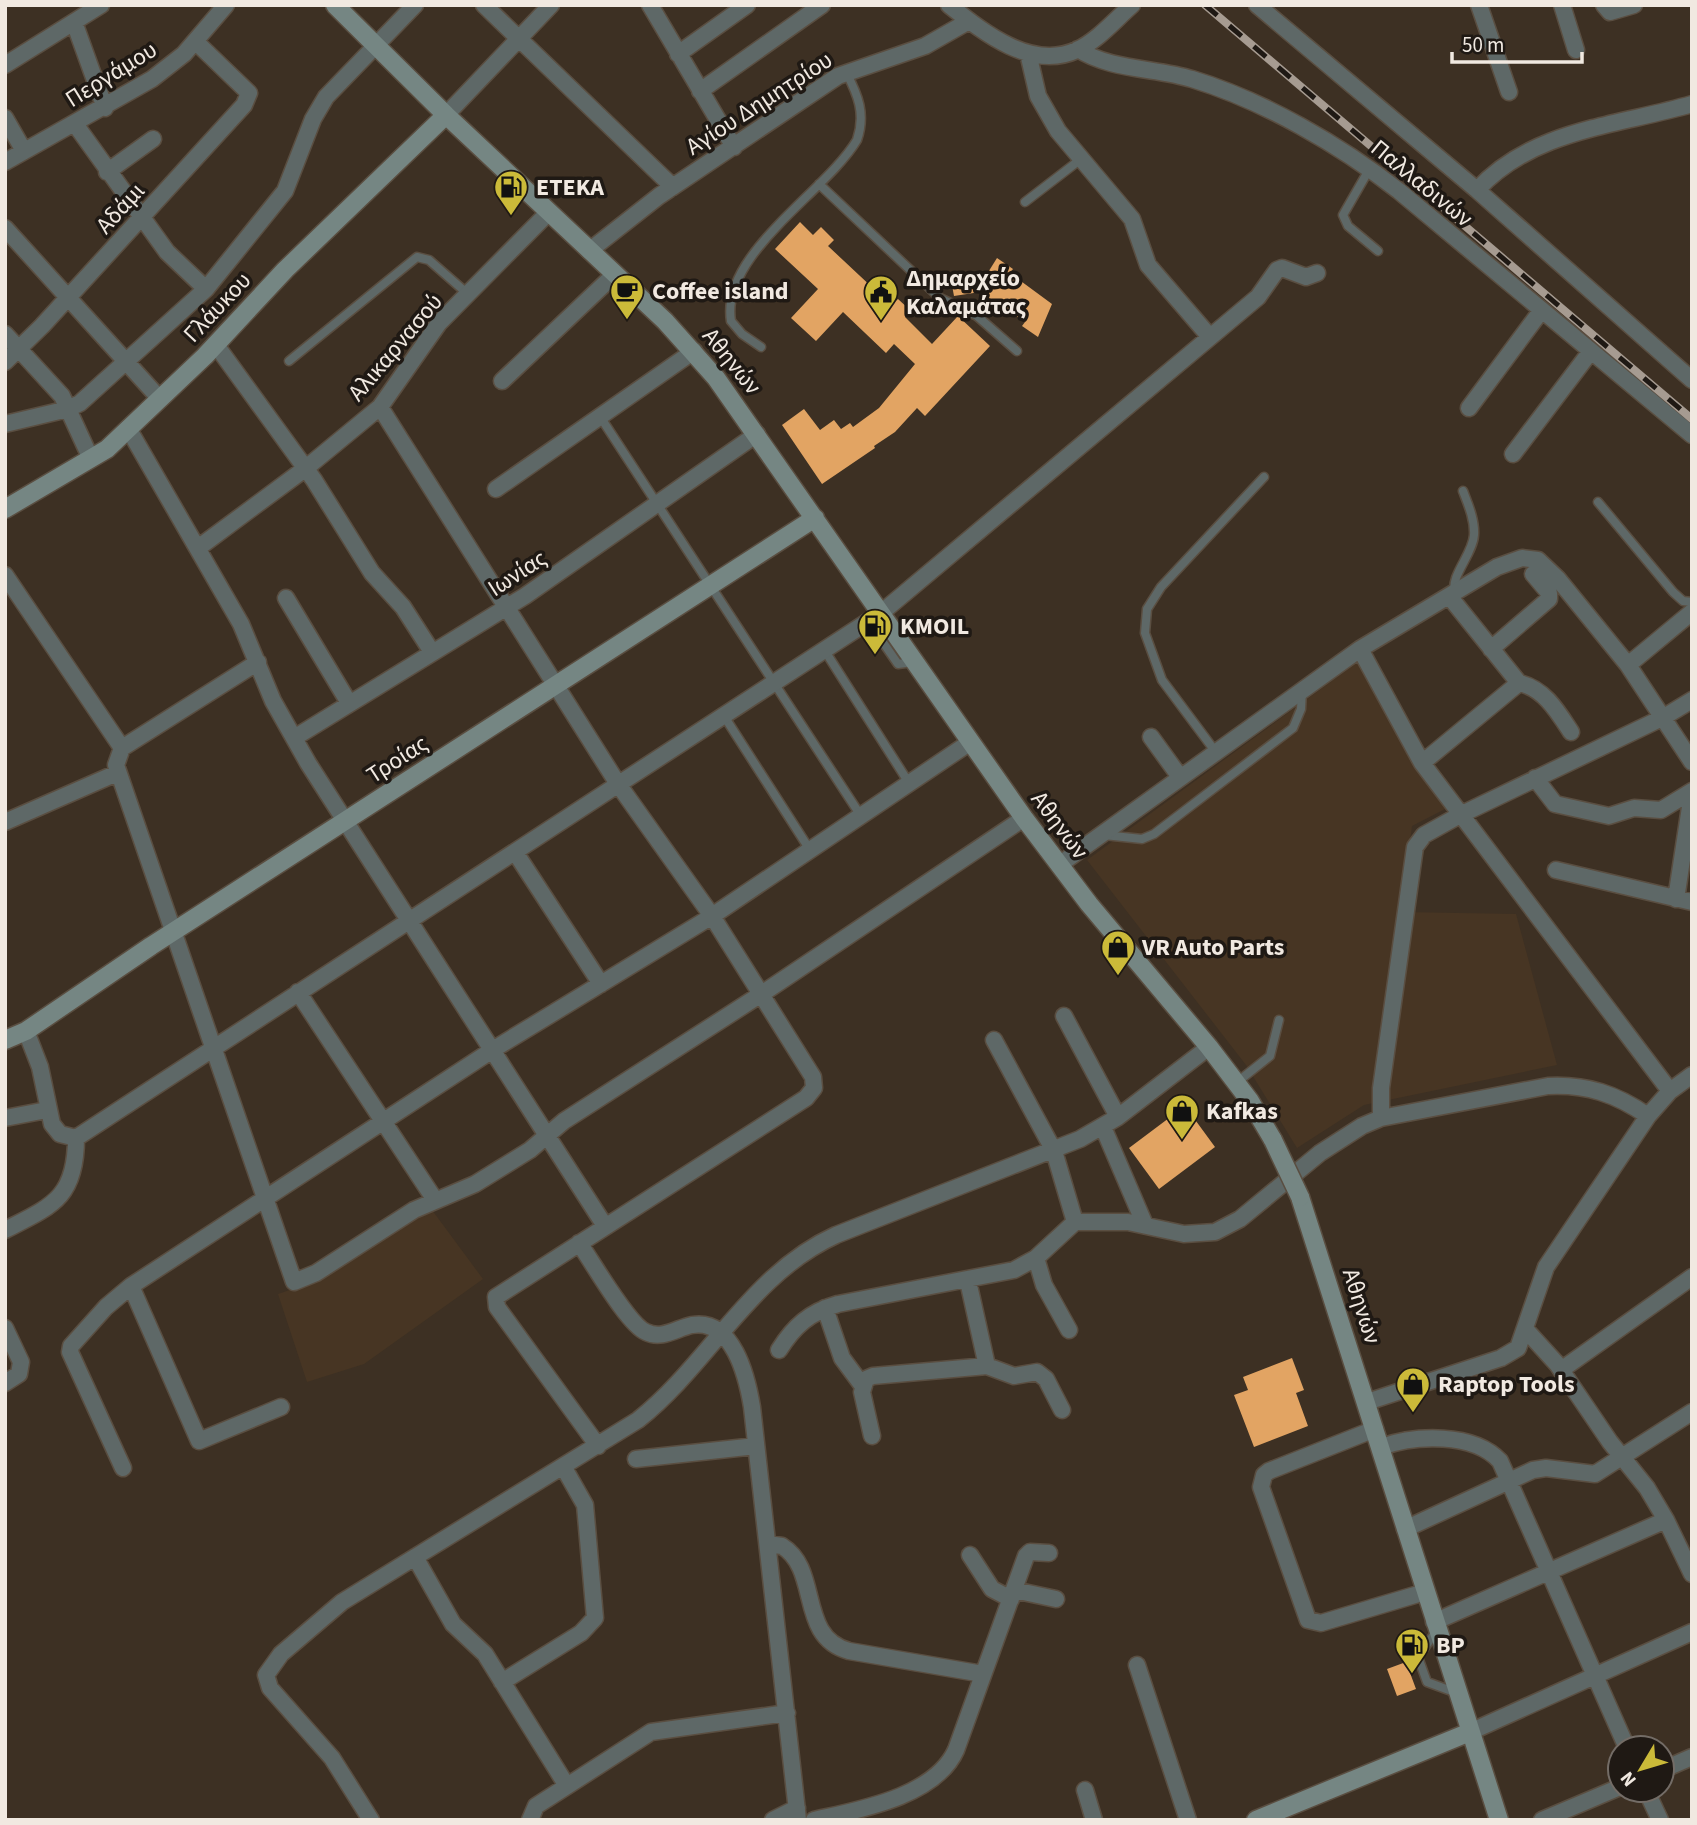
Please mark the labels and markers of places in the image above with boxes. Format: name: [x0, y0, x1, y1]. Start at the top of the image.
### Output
fuel station icon: ΕΤΕΚΑ: [492, 168, 530, 217]
place label: ΕΤΕΚΑ: [536, 170, 604, 205]
place label: Δημαρχείο Καλαμάτας: [906, 261, 1027, 324]
cafe icon: Coffee island: [608, 272, 646, 321]
public building icon: Δημαρχείο Καλαμάτας: [862, 273, 900, 322]
place label: Coffee island: [652, 274, 789, 309]
fuel station icon: KMOIL: [856, 607, 894, 656]
place label: KMOIL: [900, 609, 969, 644]
shop icon: VR Auto Parts: [1099, 928, 1137, 977]
place label: VR Auto Parts: [1141, 930, 1284, 965]
shop icon: Kafkas: [1163, 1092, 1201, 1141]
place label: Kafkas: [1206, 1094, 1278, 1129]
shop icon: Raptop Tools: [1394, 1365, 1432, 1414]
place label: Raptop Tools: [1438, 1367, 1575, 1402]
fuel station icon: BP: [1393, 1626, 1431, 1675]
place label: BP: [1436, 1628, 1465, 1663]

